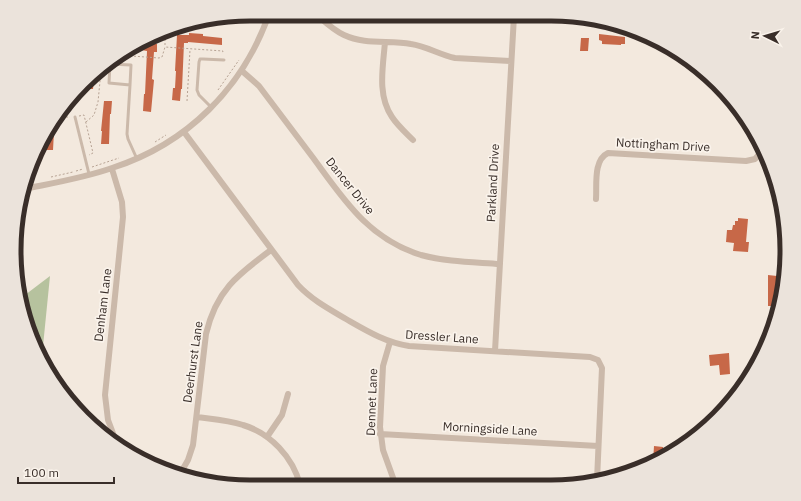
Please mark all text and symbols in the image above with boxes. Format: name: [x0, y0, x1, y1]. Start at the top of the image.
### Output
north arrow: [745, 16, 785, 56]
text: N: [748, 31, 762, 40]
street label: Nottingham Drive: [616, 135, 711, 154]
street label: Parkland Drive: [483, 143, 502, 223]
street label: Dancer Drive: [323, 154, 378, 218]
street label: Denham Lane: [91, 267, 114, 342]
street label: Deerhurst Lane: [179, 320, 206, 404]
street label: Dressler Lane: [405, 326, 480, 347]
street label: Dennet Lane: [363, 367, 380, 436]
street label: Morningside Lane: [442, 419, 538, 438]
scale bar: [18, 459, 114, 485]
text: 100 m: [24, 465, 59, 480]

